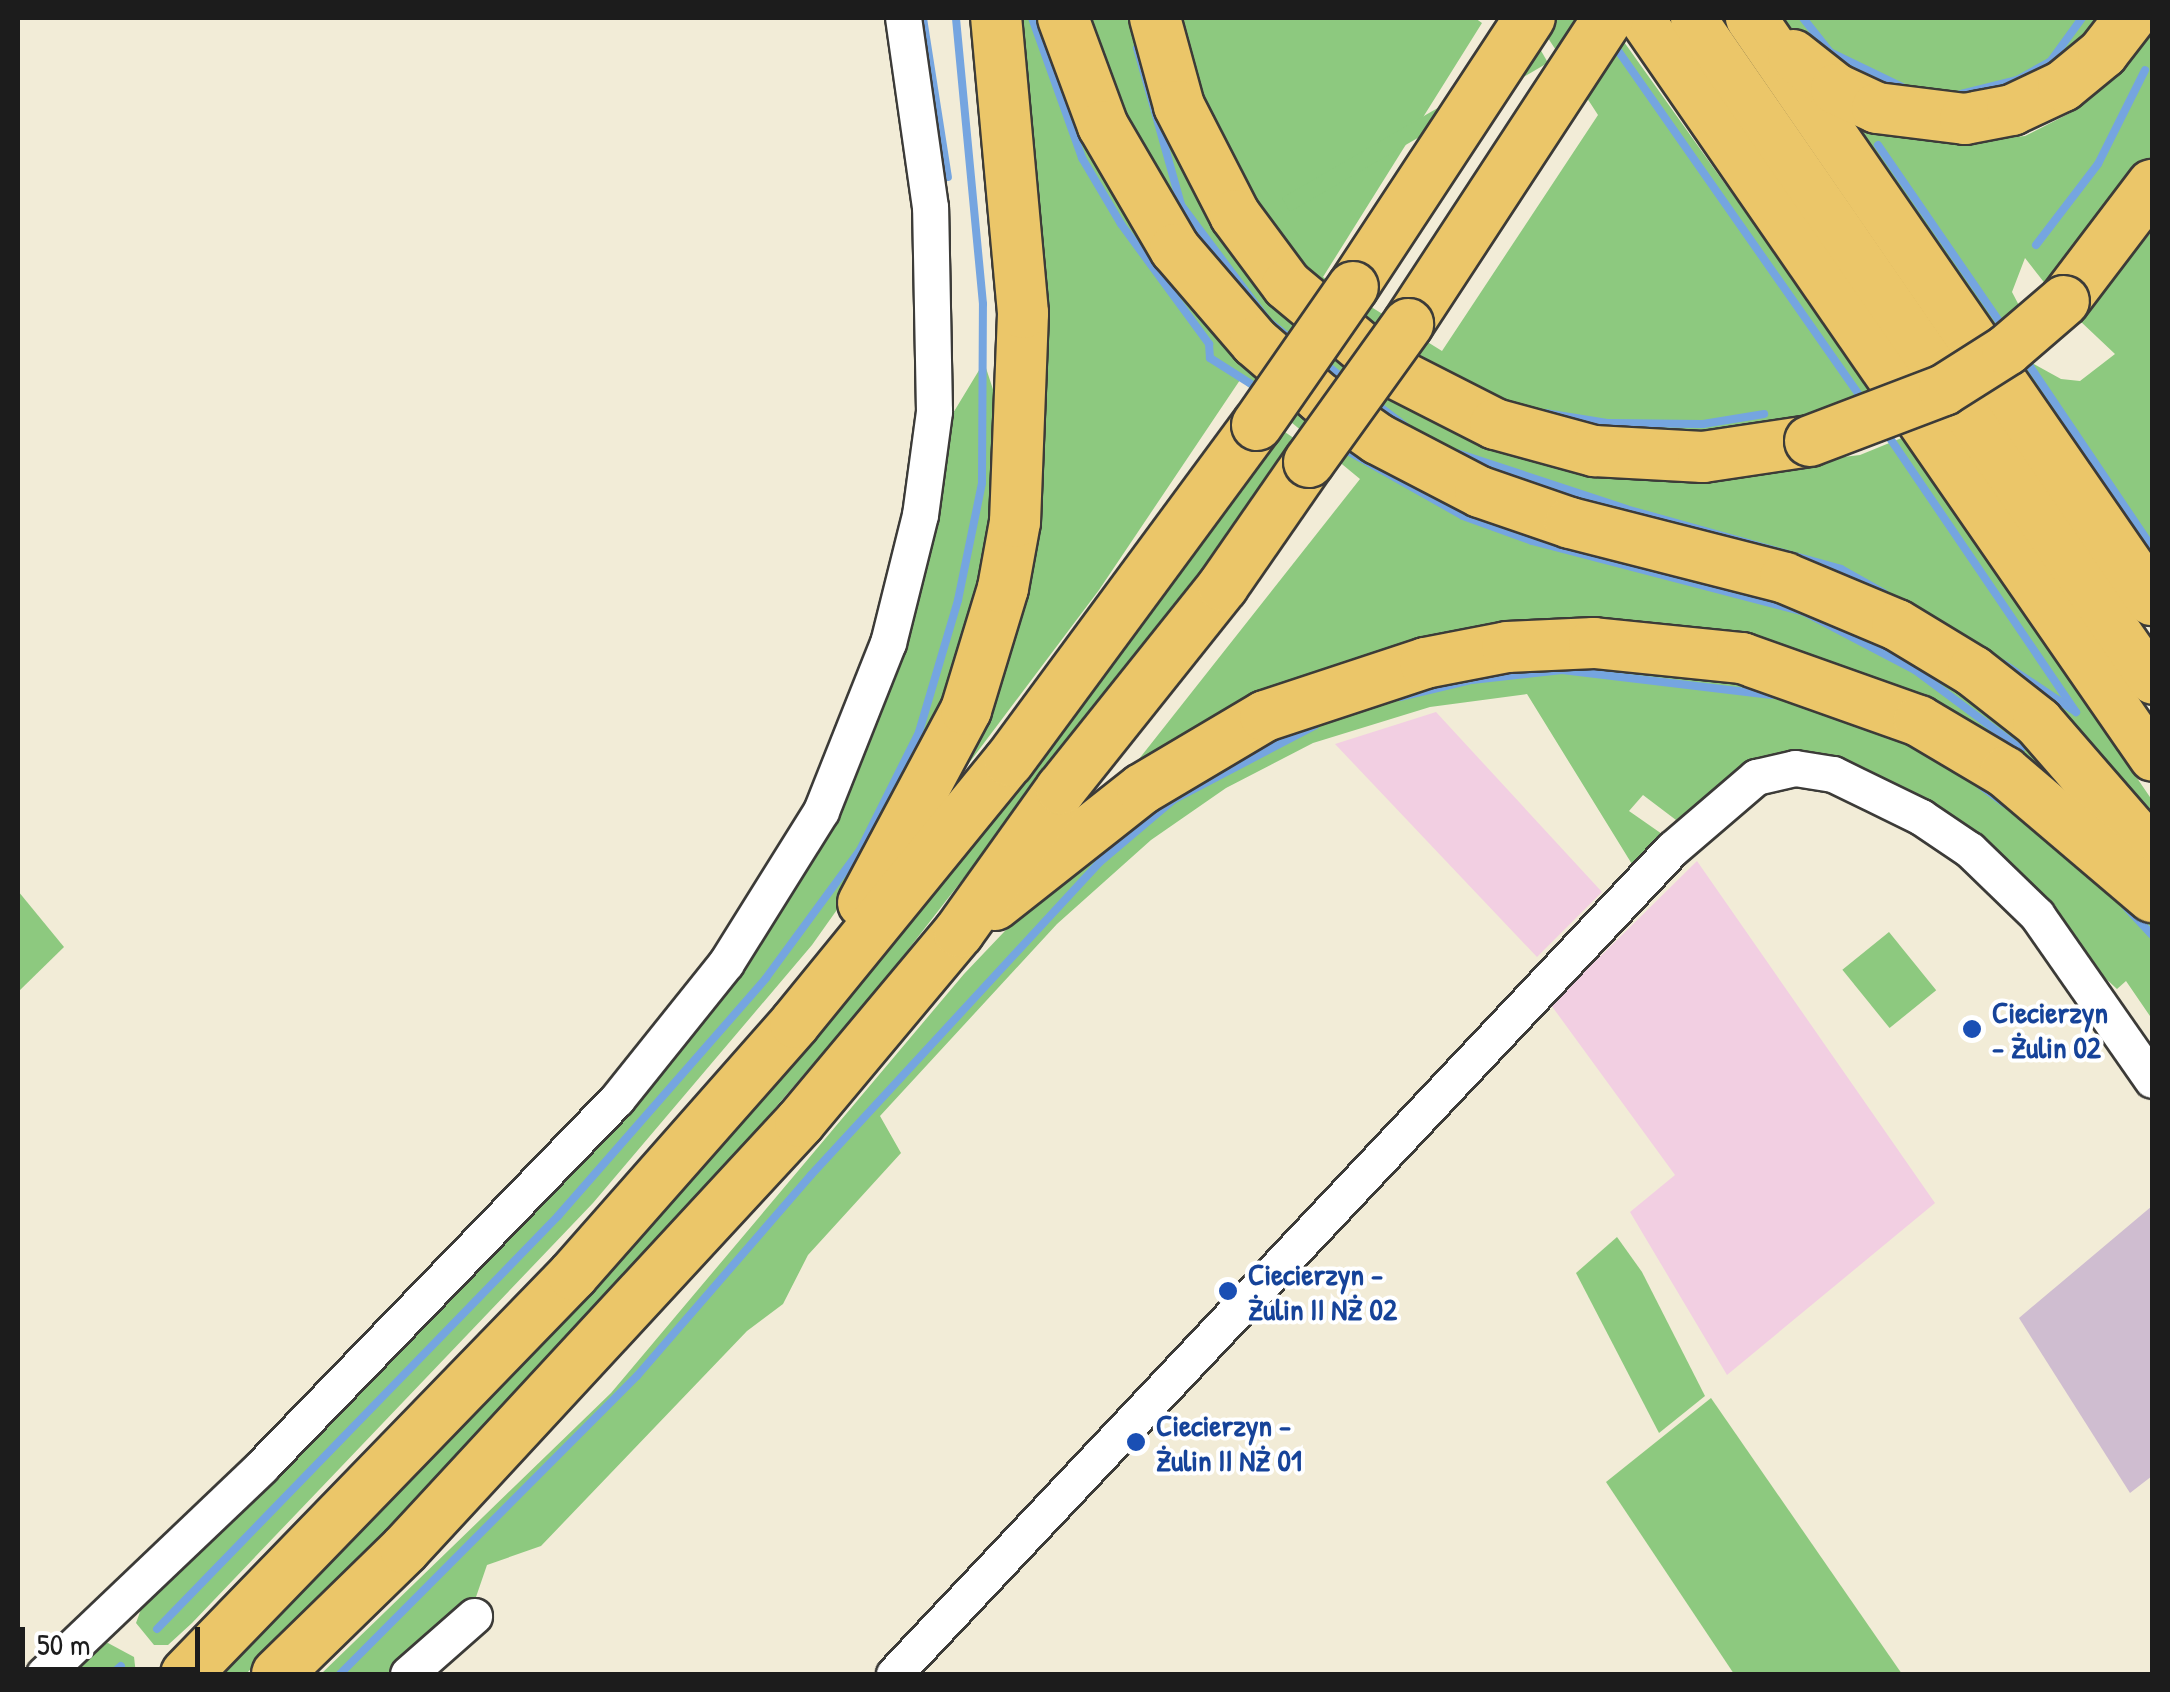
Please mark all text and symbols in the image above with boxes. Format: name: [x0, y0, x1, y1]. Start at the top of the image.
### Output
place label: Ciecierzyn - Żulin 02: [1992, 994, 2108, 1064]
marker: Ciecierzyn - Żulin 02: [1961, 1018, 1983, 1040]
place label: Ciecierzyn - Żulin II NŻ 02: [1248, 1256, 1397, 1326]
marker: Ciecierzyn - Żulin II NŻ 02: [1217, 1280, 1239, 1302]
place label: Ciecierzyn - Żulin II NŻ 01: [1156, 1407, 1302, 1478]
marker: Ciecierzyn - Żulin II NŻ 01: [1125, 1431, 1147, 1453]
scale bar: [25, 1607, 205, 1669]
text: 50 m: [37, 1624, 90, 1664]

